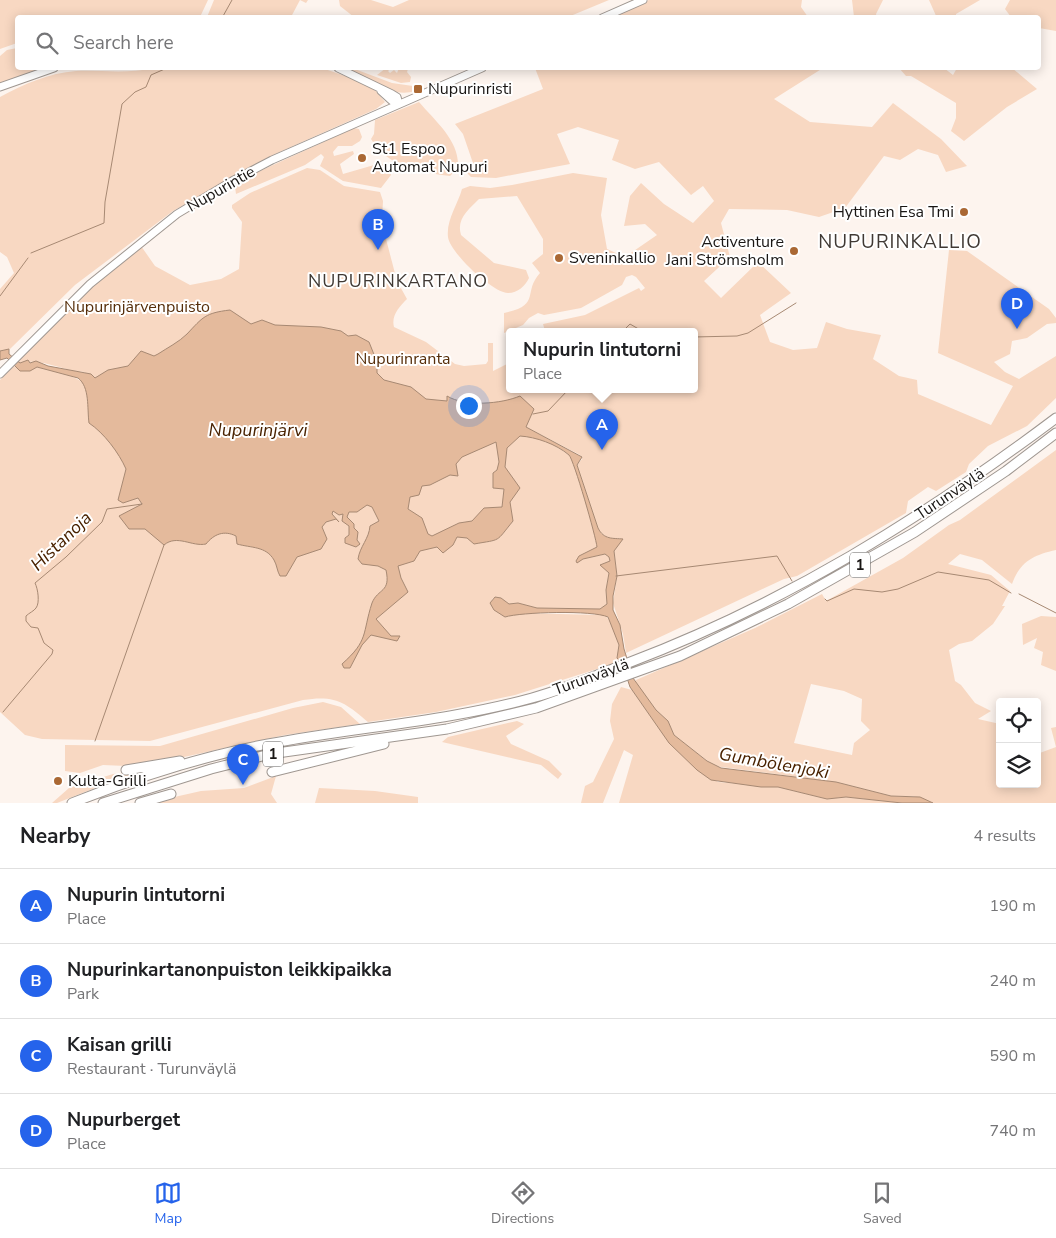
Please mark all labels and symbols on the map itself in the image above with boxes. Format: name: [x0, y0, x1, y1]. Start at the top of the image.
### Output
place label: Nupurinristi: [428, 78, 512, 100]
marker: Nupurinristi: [412, 83, 424, 95]
place label: St1 Espoo Automat Nupuri: [372, 138, 488, 178]
marker: St1 Espoo Automat Nupuri: [356, 152, 368, 164]
street label: Nupurintie: [183, 161, 259, 217]
place label: Hyttinen Esa Tmi: [833, 201, 954, 223]
marker: Hyttinen Esa Tmi: [958, 206, 970, 218]
pin: B: [362, 209, 394, 250]
district label: NUPURINKALLIO: [818, 229, 982, 255]
place label: Activenture Jani Strömsholm: [665, 231, 784, 271]
marker: Activenture Jani Strömsholm: [788, 245, 800, 257]
place label: Sveninkallio: [569, 247, 656, 269]
marker: Sveninkallio: [553, 252, 565, 264]
district label: NUPURINKARTANO: [308, 269, 488, 293]
pin: D: [1001, 288, 1033, 329]
park label: Nupurinjärvenpuisto: [64, 296, 210, 318]
park label: Nupurinranta: [356, 348, 450, 370]
your location: [456, 393, 482, 419]
pin: A: [586, 409, 618, 450]
water label: Nupurinjärvi: [208, 418, 308, 442]
street label: Turunväylä: [911, 463, 989, 525]
water label: Histanoja: [25, 506, 97, 576]
road number: 1: [850, 552, 870, 578]
street label: Turunväylä: [550, 653, 632, 701]
water label: Gumbölenjoki: [717, 741, 832, 785]
road number: 1: [263, 742, 283, 766]
pin: C: [227, 744, 259, 785]
place label: Kulta-Grilli: [68, 770, 147, 792]
marker: Kulta-Grilli: [52, 775, 64, 787]

